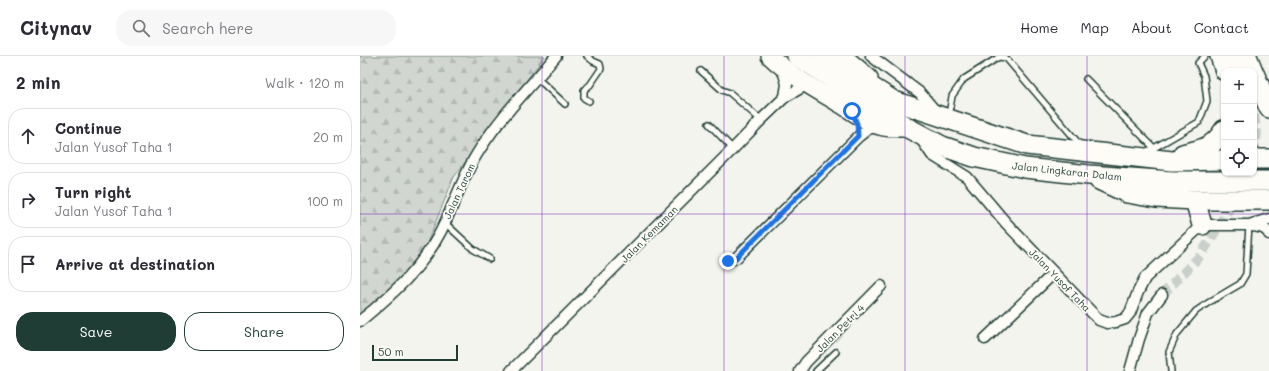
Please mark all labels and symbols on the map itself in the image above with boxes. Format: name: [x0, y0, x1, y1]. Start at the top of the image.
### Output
route start: [843, 102, 861, 120]
street label: Jalan Lingkaran Dalam: [1011, 158, 1123, 184]
street label: Jalan Tarom: [440, 161, 478, 221]
street label: Jalan Kemaman: [617, 202, 681, 266]
street label: Jalan Yusof Taha: [1026, 245, 1094, 315]
route end: [719, 252, 737, 270]
street label: Jalan Petri 4: [813, 301, 867, 355]
scale bar: [372, 343, 458, 362]

